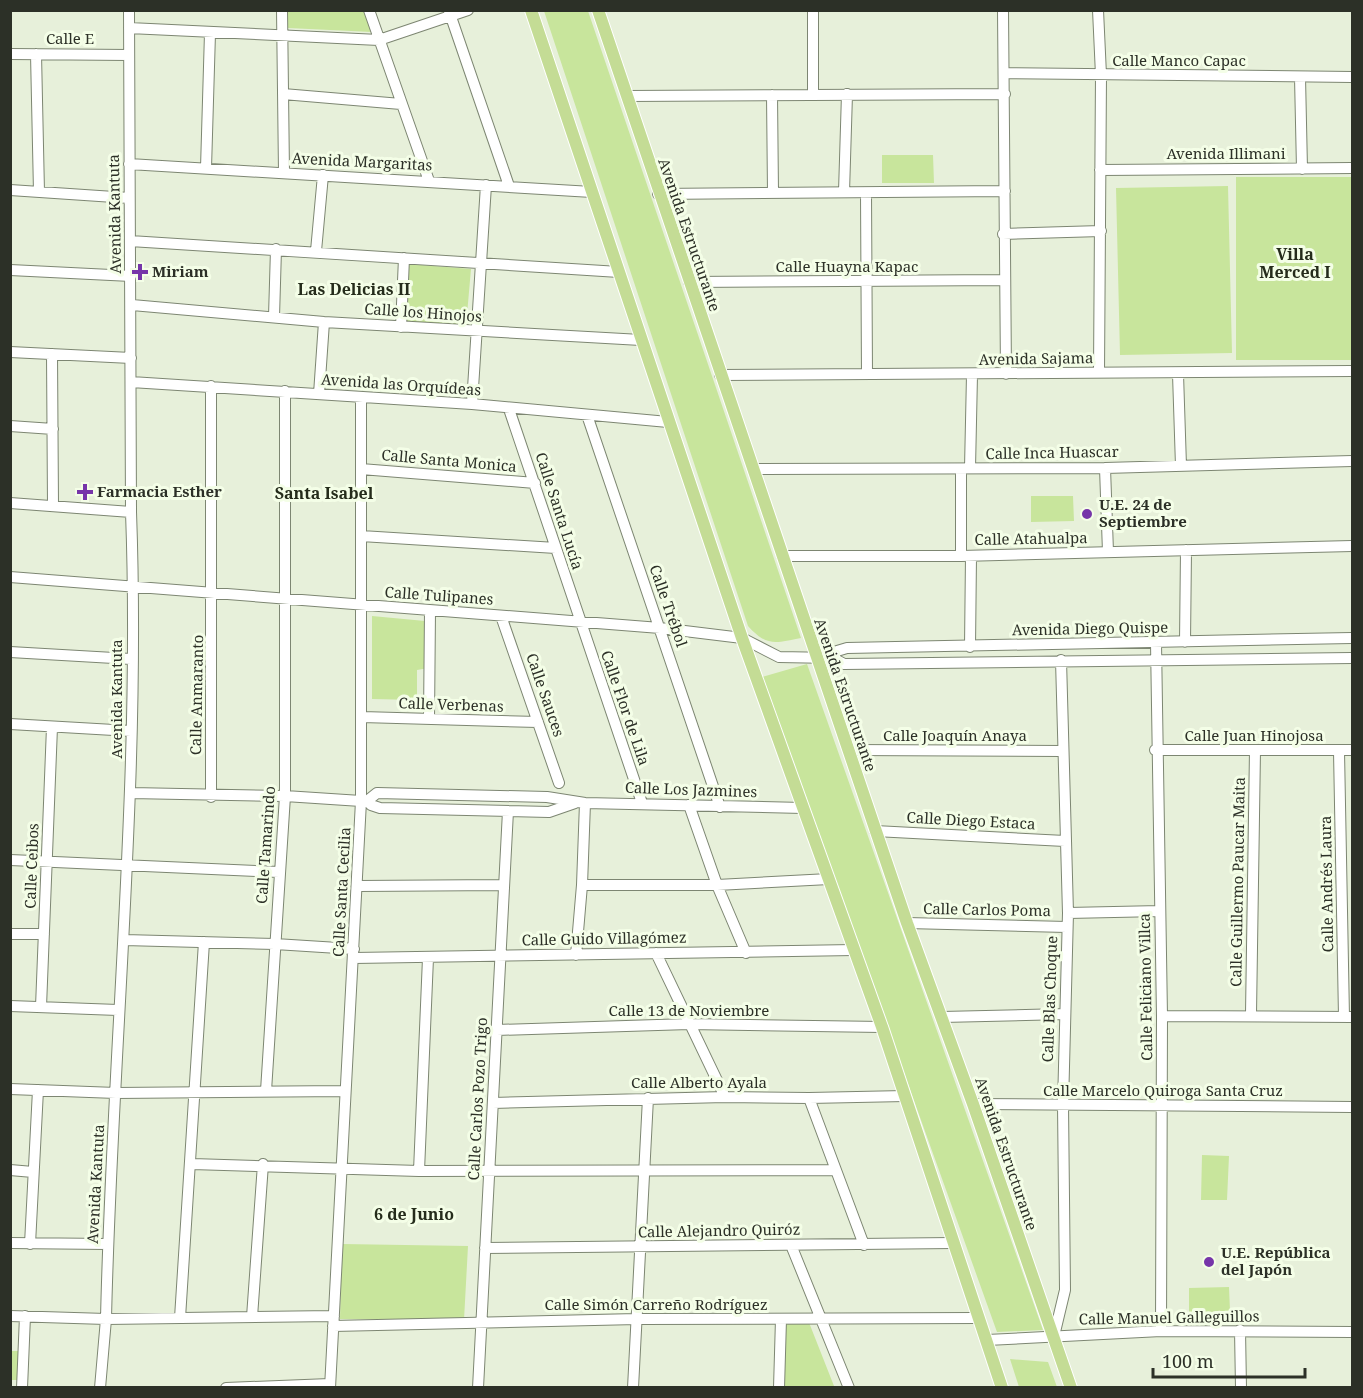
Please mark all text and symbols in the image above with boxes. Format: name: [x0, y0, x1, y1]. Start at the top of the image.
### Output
street label: Calle E: [46, 28, 94, 48]
street label: Calle Manco Capac: [1112, 50, 1246, 70]
street label: Avenida Illimani: [1166, 143, 1286, 163]
street label: Avenida Margaritas: [291, 147, 433, 175]
street label: Avenida Kantuta: [103, 154, 125, 274]
street label: Avenida Estructurante: [654, 155, 726, 314]
district label: Villa Merced I: [1259, 243, 1331, 283]
street label: Calle Huayna Kapac: [776, 256, 918, 276]
place label: Miriam: [152, 261, 209, 281]
marker: Miriam: [133, 265, 147, 279]
district label: Las Delicias II: [298, 278, 410, 300]
street label: Calle los Hinojos: [364, 298, 483, 326]
street label: Avenida Sajama: [979, 347, 1093, 369]
street label: Avenida las Orquídeas: [320, 368, 482, 400]
street label: Calle Inca Huascar: [985, 441, 1119, 463]
street label: Calle Santa Monica: [381, 444, 518, 476]
street label: Calle Santa Lucía: [532, 449, 588, 572]
place label: Farmacia Esther: [97, 481, 222, 501]
district label: Santa Isabel: [275, 482, 374, 504]
marker: Farmacia Esther: [78, 485, 92, 499]
place label: U.E. 24 de Septiembre: [1099, 494, 1187, 531]
marker: U.E. 24 de Septiembre: [1080, 507, 1094, 521]
street label: Calle Atahualpa: [974, 527, 1088, 549]
street label: Calle Trébol: [646, 562, 692, 650]
street label: Calle Tulipanes: [384, 581, 494, 609]
street label: Avenida Estructurante: [810, 615, 882, 774]
street label: Avenida Diego Quispe: [1012, 617, 1168, 639]
street label: Calle Anmaranto: [185, 635, 207, 755]
street label: Avenida Kantuta: [106, 639, 126, 759]
street label: Calle Flor de Lila: [597, 648, 655, 768]
street label: Calle Sauces: [522, 650, 570, 739]
street label: Calle Verbenas: [398, 692, 504, 716]
street label: Calle Joaquín Anaya: [883, 725, 1027, 745]
street label: Calle Juan Hinojosa: [1184, 725, 1324, 745]
street label: Calle Los Jazmines: [624, 777, 758, 801]
street label: Calle Guillermo Paucar Maita: [1225, 777, 1249, 987]
street label: Calle Tamarindo: [251, 785, 279, 905]
street label: Calle Diego Estaca: [906, 807, 1036, 833]
street label: Calle Andrés Laura: [1315, 816, 1337, 952]
street label: Calle Ceibos: [20, 823, 42, 909]
street label: Calle Santa Cecilia: [328, 826, 354, 957]
street label: Calle Carlos Poma: [923, 898, 1051, 920]
street label: Calle Feliciano Villca: [1134, 913, 1156, 1061]
street label: Calle Guido Villagómez: [521, 927, 687, 949]
street label: Calle Blas Choque: [1037, 935, 1061, 1063]
street label: Calle 13 de Noviembre: [609, 1000, 769, 1020]
street label: Calle Carlos Pozo Trigo: [463, 1017, 491, 1181]
street label: Calle Alberto Ayala: [631, 1072, 767, 1092]
street label: Avenida Estructurante: [971, 1074, 1043, 1233]
street label: Calle Marcelo Quiroga Santa Cruz: [1043, 1080, 1283, 1100]
street label: Avenida Kantuta: [82, 1124, 108, 1244]
district label: 6 de Junio: [374, 1203, 454, 1225]
street label: Calle Alejandro Quiróz: [638, 1219, 800, 1241]
place label: U.E. República del Japón: [1221, 1242, 1331, 1279]
marker: U.E. República del Japón: [1202, 1255, 1216, 1269]
street label: Calle Simón Carreño Rodríguez: [544, 1294, 768, 1314]
street label: Calle Manuel Galleguillos: [1078, 1305, 1260, 1329]
scale bar: [1153, 1341, 1304, 1379]
text: 100 m: [1162, 1349, 1214, 1373]

